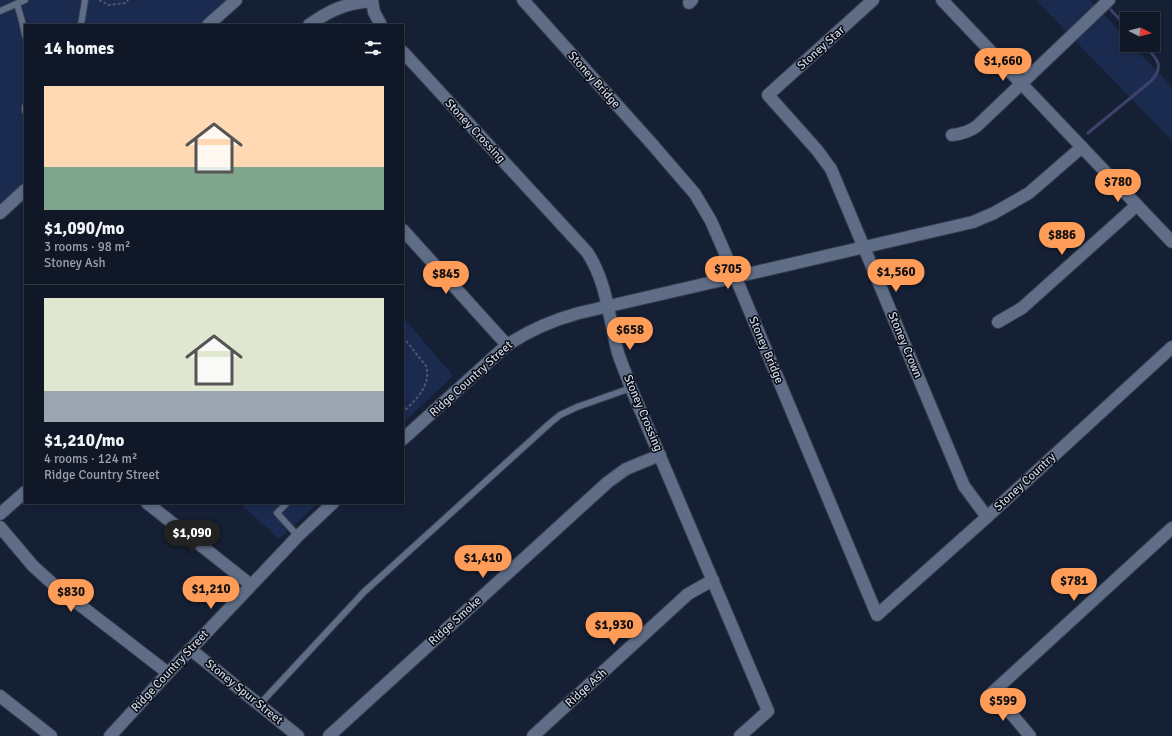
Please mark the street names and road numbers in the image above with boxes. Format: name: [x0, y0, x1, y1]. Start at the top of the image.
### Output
street label: Stoney Star: [794, 22, 848, 73]
street label: Stoney Bridge: [565, 48, 623, 112]
street label: Stoney Crossing: [442, 96, 508, 166]
street label: Stoney Crown: [884, 310, 926, 380]
street label: Stoney Bridge: [745, 314, 787, 386]
street label: Ridge Country Street: [426, 338, 516, 420]
street label: Stoney Crossing: [620, 372, 666, 454]
street label: Stoney Country: [991, 449, 1059, 514]
street label: Ridge Smoke: [425, 593, 485, 649]
street label: Ridge Country Street: [128, 627, 212, 715]
street label: Stoney Spur Street: [202, 656, 286, 728]
street label: Ridge Ash: [562, 665, 610, 711]

